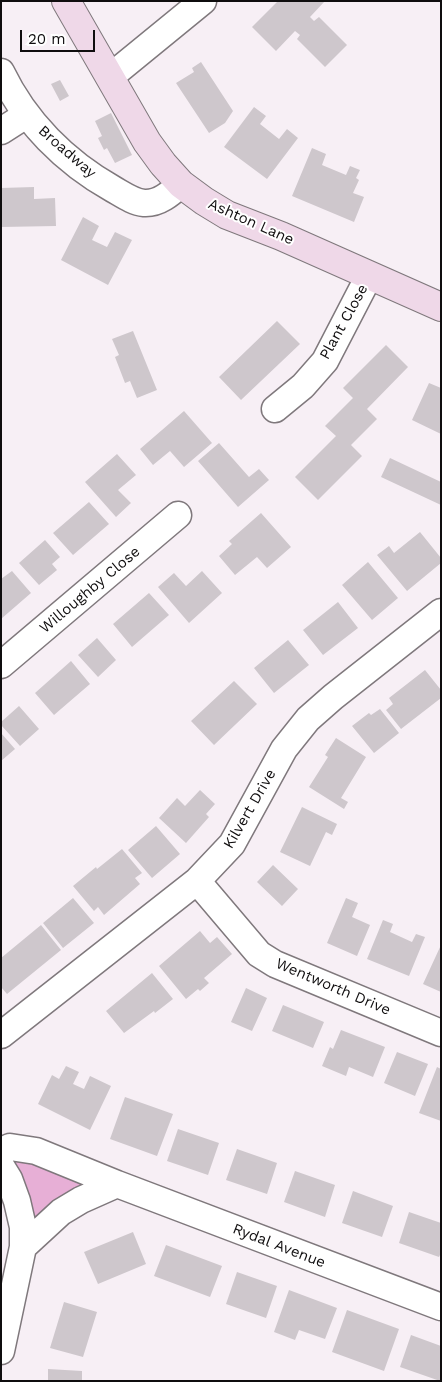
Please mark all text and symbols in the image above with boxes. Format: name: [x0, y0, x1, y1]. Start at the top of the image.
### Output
scale bar: [22, 20, 98, 52]
text: 20 m: [28, 30, 66, 48]
street label: Broadway: [34, 122, 100, 182]
street label: Ashton Lane: [205, 195, 297, 249]
street label: Plant Close: [316, 281, 372, 363]
street label: Willoughby Close: [36, 543, 144, 637]
street label: Kilvert Drive: [220, 766, 280, 852]
street label: Wentworth Drive: [273, 955, 393, 1019]
street label: Rydal Avenue: [230, 1220, 328, 1272]

